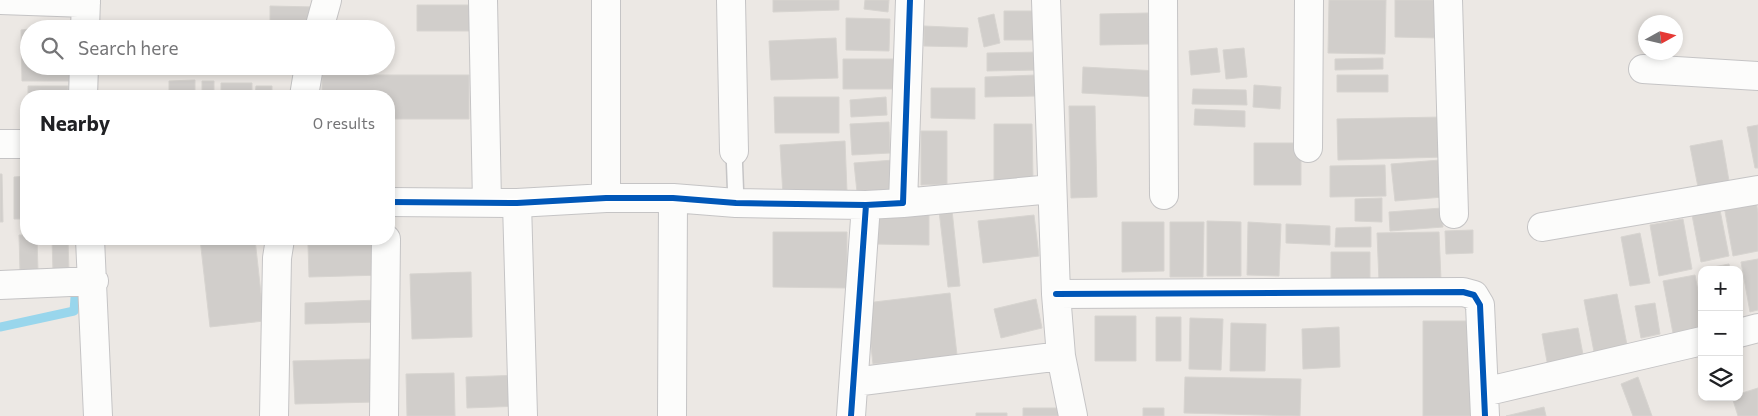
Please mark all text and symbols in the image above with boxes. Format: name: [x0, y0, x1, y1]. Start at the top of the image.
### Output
north arrow: [1638, 15, 1683, 60]
search box: [20, 20, 395, 75]
icon: search: [38, 34, 66, 62]
text: Search here: [78, 36, 178, 59]
text: Nearby: [40, 110, 110, 135]
text: 0 results: [313, 113, 375, 132]
map controls: [1698, 266, 1743, 401]
button: +: [1698, 266, 1743, 311]
button: −: [1698, 311, 1743, 356]
button: layers: [1698, 356, 1743, 401]

